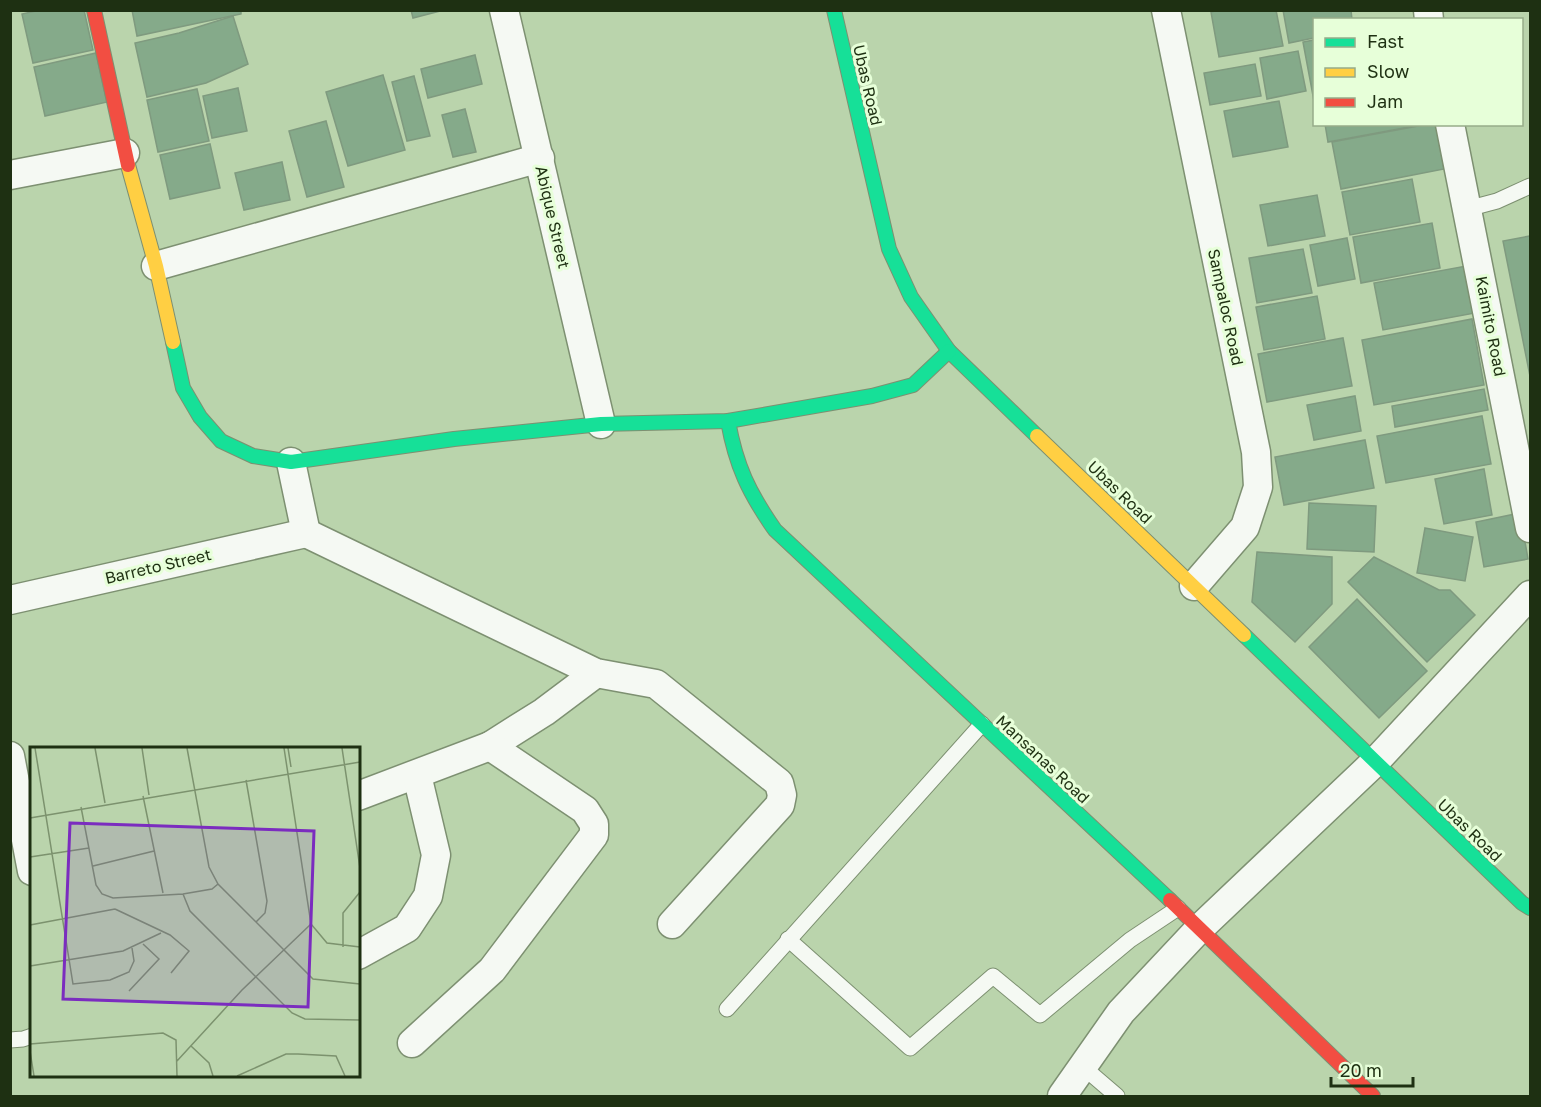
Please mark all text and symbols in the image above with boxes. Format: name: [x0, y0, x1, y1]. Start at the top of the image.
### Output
legend: [1313, 18, 1523, 126]
text: Fast: [1367, 30, 1404, 52]
street label: Ubas Road: [849, 43, 887, 127]
text: Slow: [1367, 60, 1410, 82]
text: Jam: [1367, 90, 1403, 112]
street label: Abique Street: [531, 164, 575, 270]
street label: Sampaloc Road: [1204, 247, 1248, 367]
street label: Kaimito Road: [1471, 274, 1511, 378]
street label: Ubas Road: [1083, 456, 1157, 528]
street label: Barreto Street: [103, 544, 213, 588]
street label: Mansanas Road: [992, 711, 1094, 807]
inset map: [30, 747, 360, 1077]
street label: Ubas Road: [1433, 794, 1507, 866]
scale bar: [1331, 1050, 1414, 1088]
text: 20 m: [1340, 1059, 1382, 1081]

